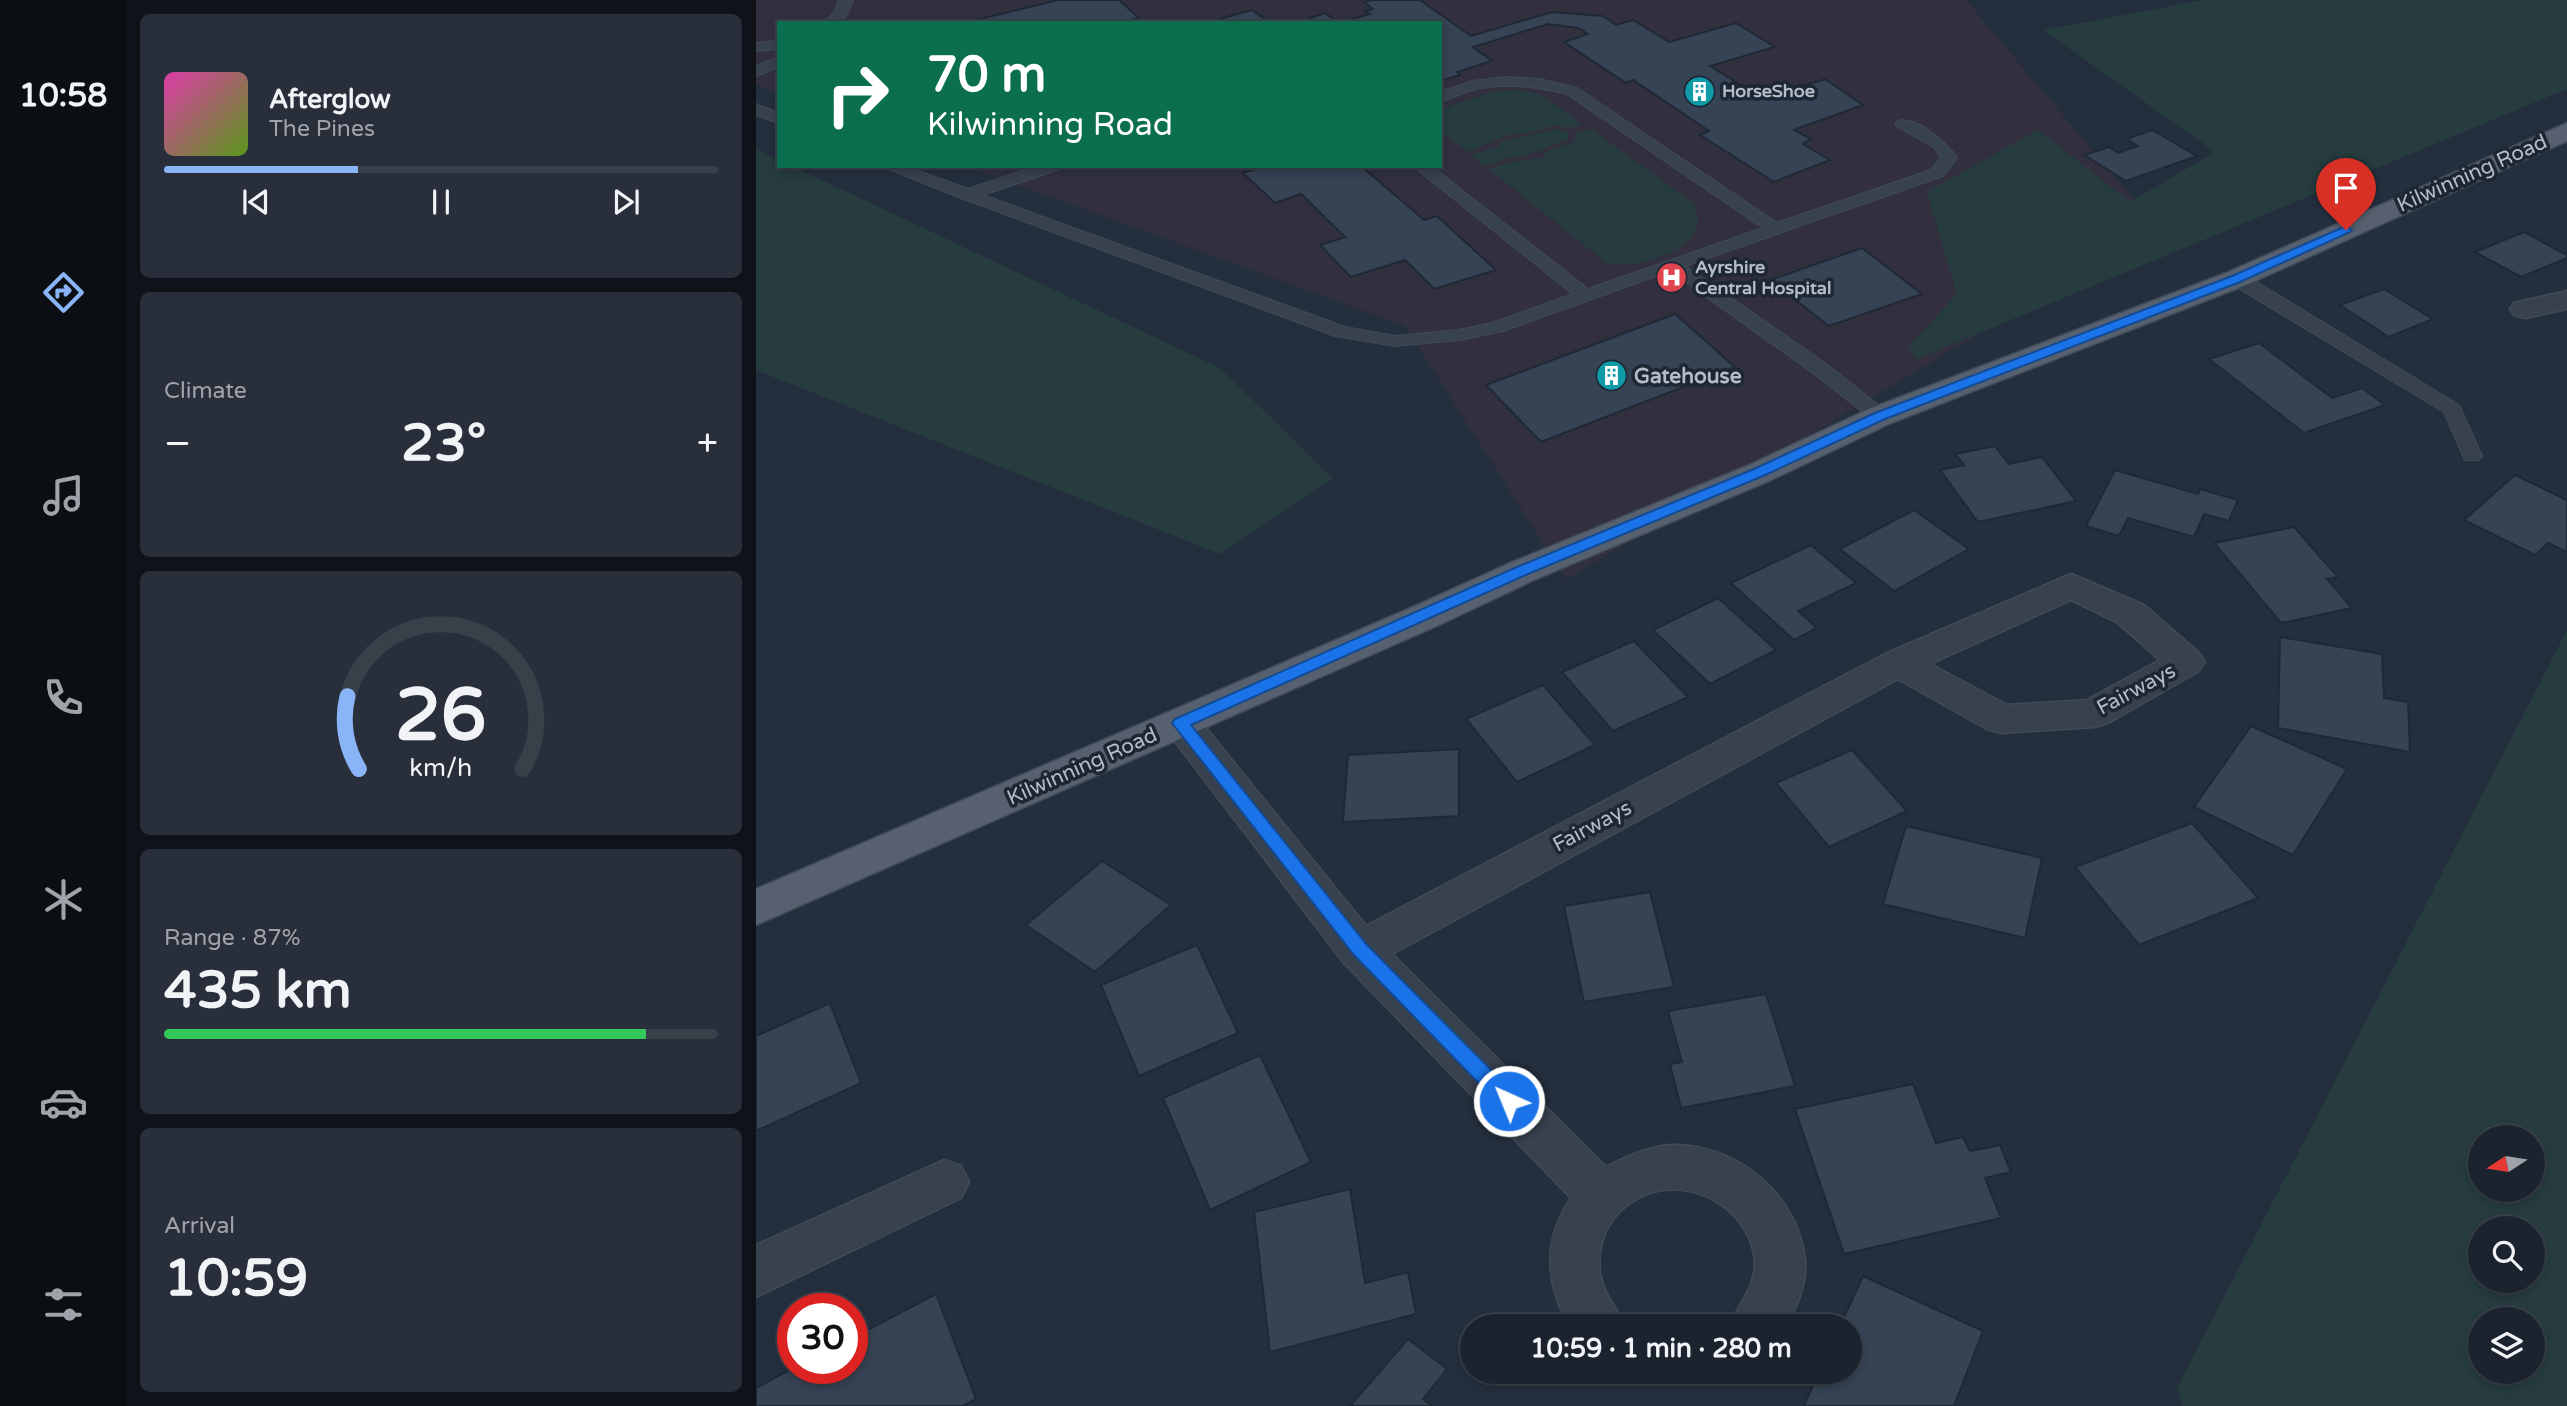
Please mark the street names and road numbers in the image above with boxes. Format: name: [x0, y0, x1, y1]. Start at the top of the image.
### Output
street label: Kilwinning Road: [2393, 129, 2551, 218]
street label: Fairways: [2093, 658, 2180, 721]
street label: Kilwinning Road: [1003, 722, 1161, 811]
street label: Fairways: [1549, 795, 1636, 858]

